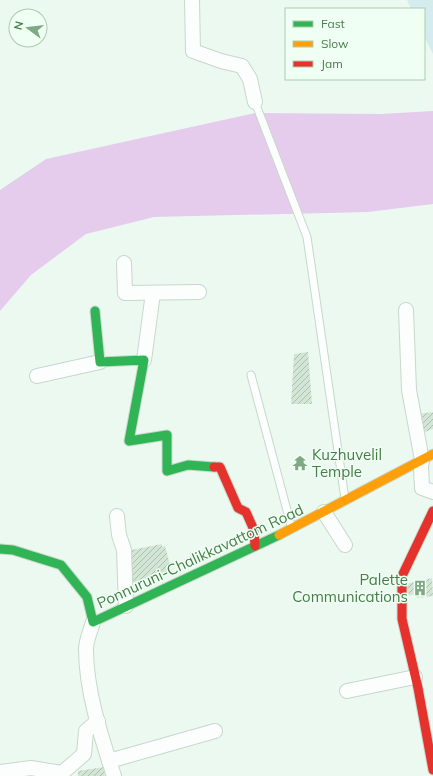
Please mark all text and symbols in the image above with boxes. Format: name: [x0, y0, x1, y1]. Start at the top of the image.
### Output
north arrow: [8, 8, 48, 48]
legend: [285, 8, 425, 80]
text: Fast: [321, 16, 345, 31]
text: N: [11, 20, 26, 31]
text: Slow: [321, 36, 349, 51]
text: Jam: [321, 56, 343, 71]
place label: Kuzhuvelil Temple: [312, 445, 382, 481]
temple icon: Kuzhuvelil Temple: [291, 454, 309, 472]
street label: Ponnuruni-Chalikkavattom Road: [94, 500, 306, 612]
place label: Palette Communications: [292, 570, 408, 606]
building icon: Palette Communications: [411, 579, 429, 597]

